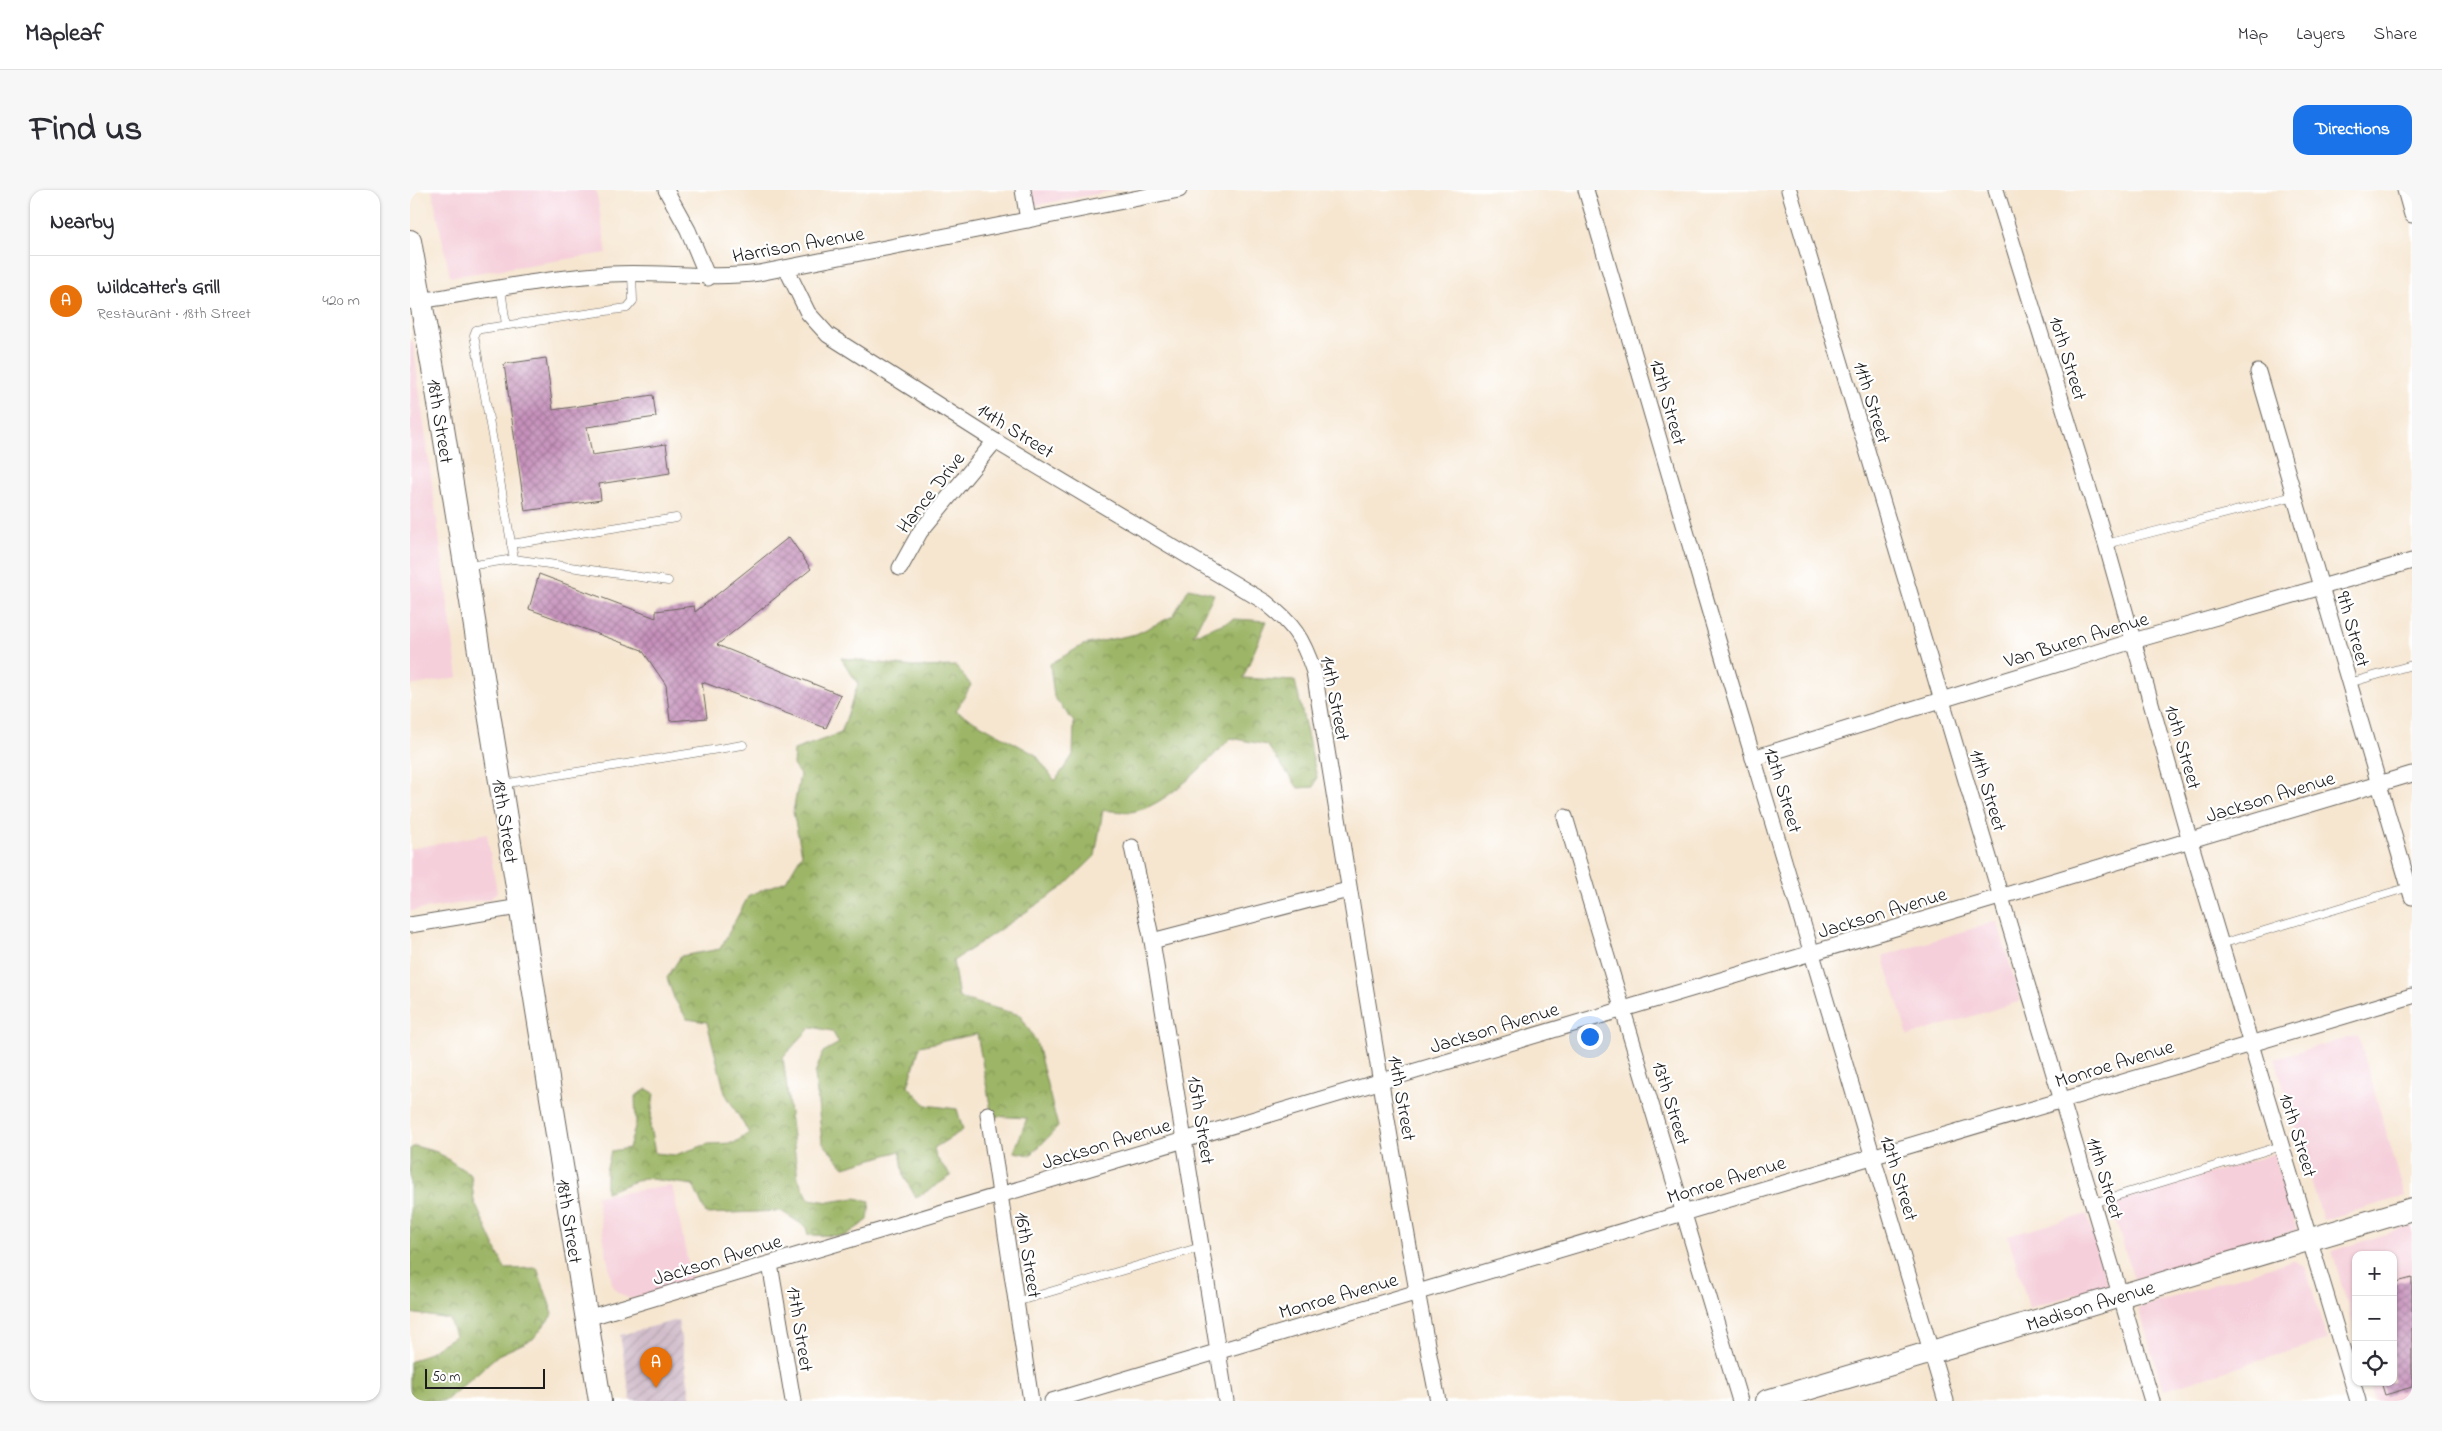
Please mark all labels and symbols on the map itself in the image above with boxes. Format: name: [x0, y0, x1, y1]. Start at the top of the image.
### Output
street label: Harrison Avenue: [730, 221, 867, 272]
street label: 10th Street: [2040, 313, 2093, 405]
street label: 12th Street: [1641, 356, 1693, 449]
street label: 11th Street: [1844, 358, 1897, 448]
street label: 18th Street: [418, 377, 460, 466]
street label: 14th Street: [970, 397, 1059, 467]
street label: Hance Drive: [891, 446, 973, 541]
street label: 9th Street: [2327, 588, 2376, 671]
street label: Van Buren Avenue: [2000, 606, 2153, 677]
street label: 14th Street: [1311, 653, 1356, 744]
street label: 10th Street: [2156, 702, 2208, 794]
street label: 12th Street: [1755, 744, 1808, 837]
street label: 11th Street: [1960, 746, 2013, 836]
street label: Jackson Avenue: [2203, 765, 2339, 832]
street label: 18th Street: [483, 777, 525, 866]
street label: Jackson Avenue: [1815, 881, 1951, 948]
street label: Jackson Avenue: [1427, 996, 1563, 1063]
your location: [1577, 1024, 1603, 1050]
street label: Monroe Avenue: [2052, 1034, 2178, 1097]
street label: 14th Street: [1379, 1053, 1422, 1144]
street label: 13th Street: [1643, 1058, 1696, 1149]
street label: 15th Street: [1178, 1074, 1221, 1167]
street label: 10th Street: [2270, 1090, 2323, 1182]
street label: Jackson Avenue: [1039, 1112, 1175, 1179]
street label: 12th Street: [1871, 1132, 1924, 1225]
street label: 11th Street: [2077, 1134, 2130, 1224]
street label: Monroe Avenue: [1664, 1150, 1790, 1213]
street label: 18th Street: [547, 1177, 589, 1266]
street label: 16th Street: [1005, 1210, 1048, 1301]
street label: Jackson Avenue: [650, 1228, 786, 1295]
street label: Monroe Avenue: [1276, 1267, 1402, 1328]
street label: Madison Avenue: [2023, 1274, 2159, 1341]
street label: 17th Street: [777, 1285, 820, 1375]
pin: A: [640, 1347, 672, 1388]
scale bar: [425, 1366, 545, 1389]

